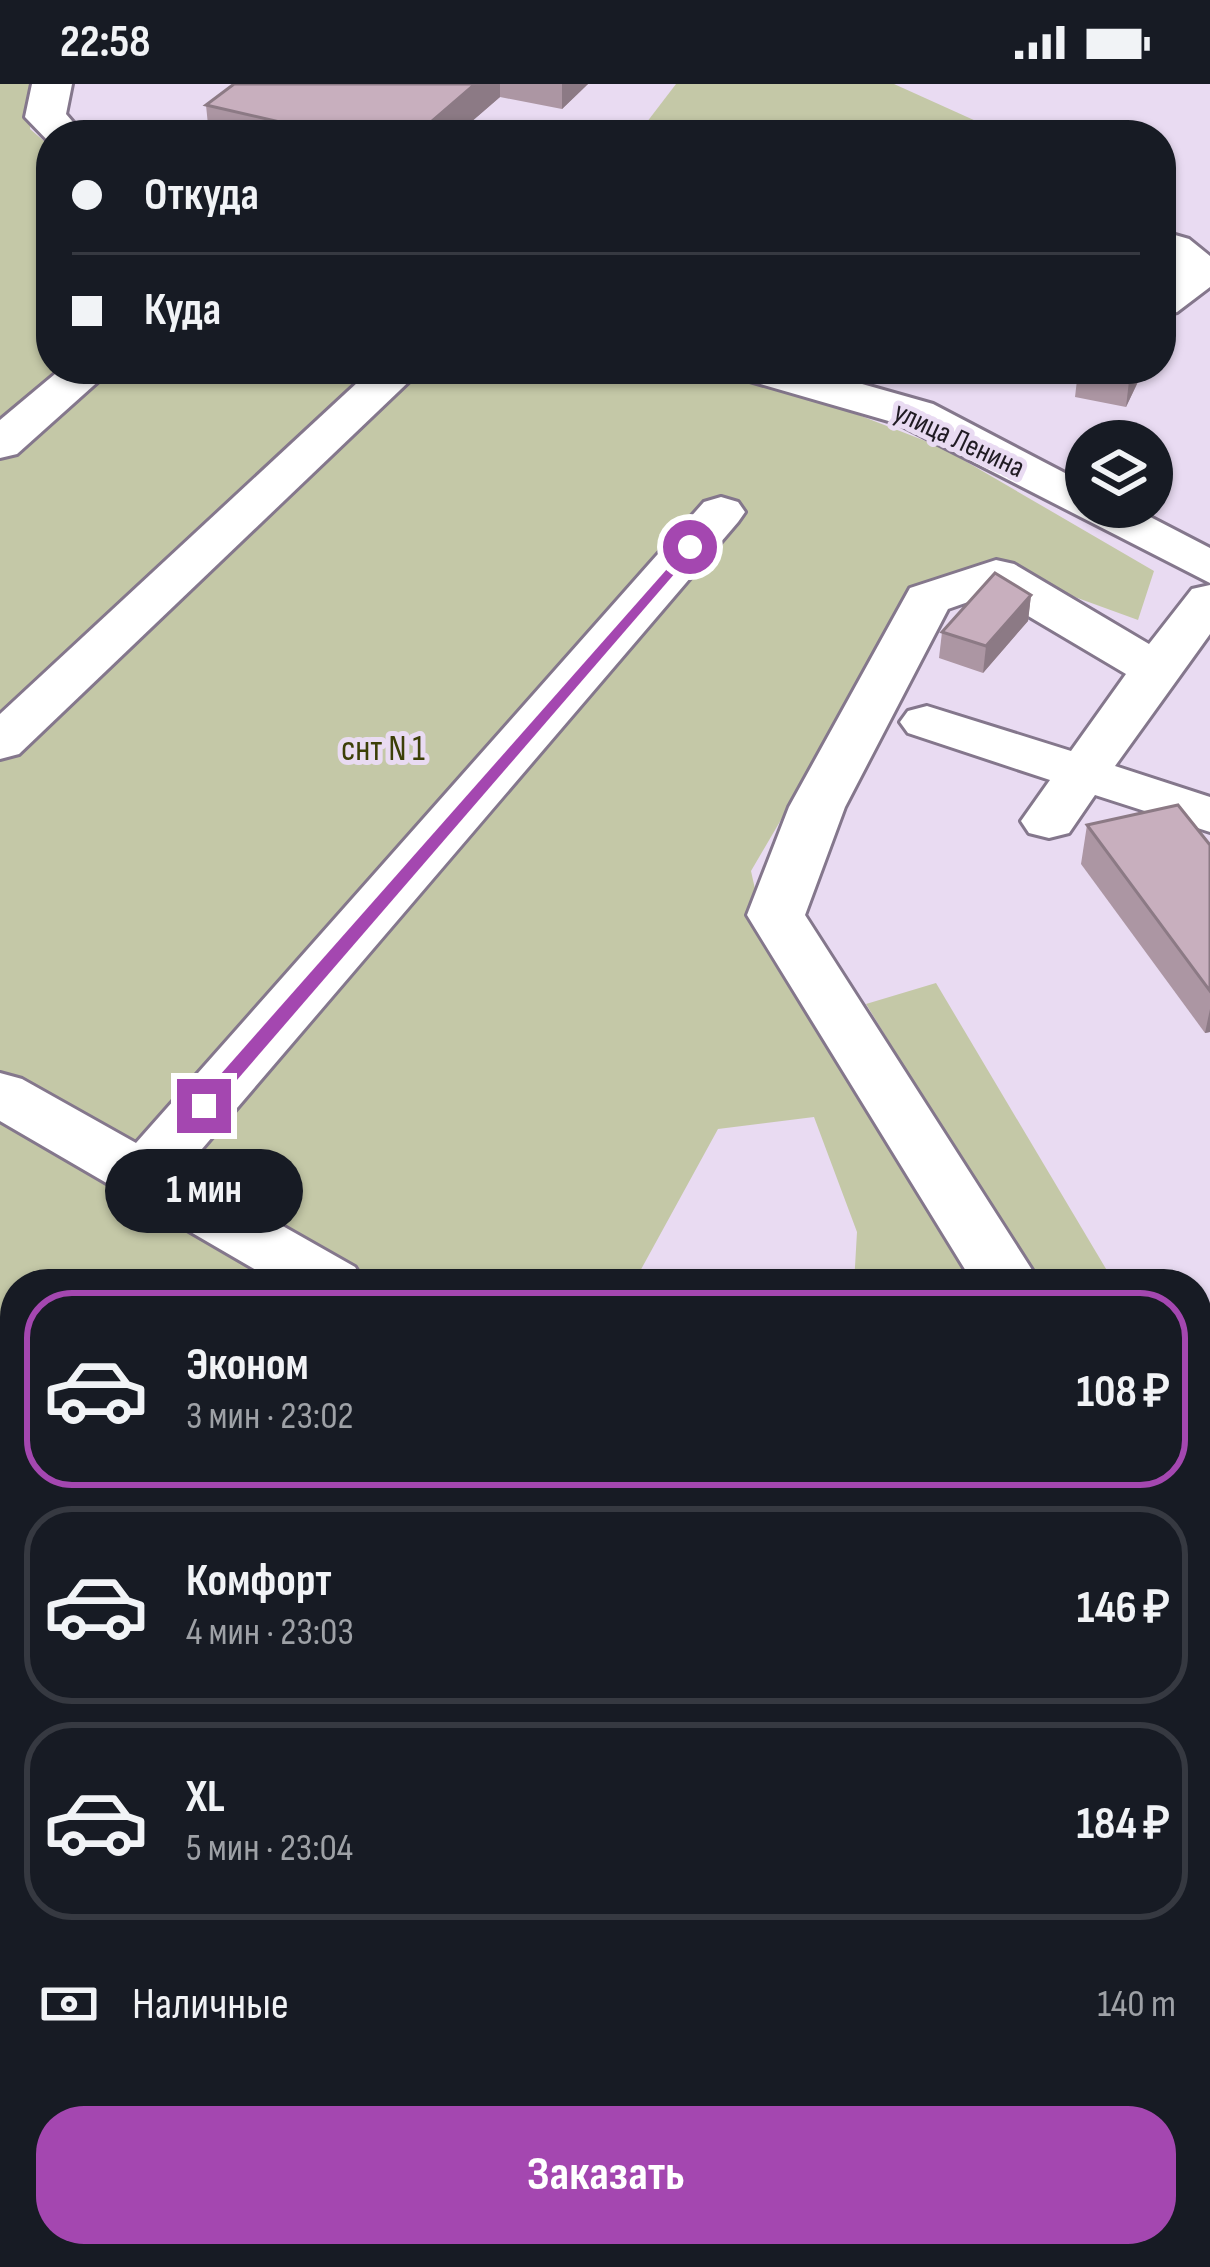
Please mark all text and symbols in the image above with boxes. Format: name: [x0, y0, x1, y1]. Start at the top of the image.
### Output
text: 22:58: [60, 15, 151, 70]
text: Откуда: [144, 168, 259, 223]
text: Куда: [144, 283, 221, 338]
street label: улица Ленина: [888, 394, 1030, 486]
map controls: [1065, 420, 1173, 528]
button: layers: [1065, 420, 1173, 528]
route start: [663, 520, 717, 574]
park label: снт N 1: [341, 728, 425, 771]
route end: [177, 1079, 231, 1133]
callout: 1 мин: [105, 1148, 303, 1232]
text: 1 мин: [166, 1167, 242, 1214]
icon: car: [42, 1335, 150, 1443]
text: Эконом: [186, 1338, 309, 1393]
text: 108 ₽: [1076, 1365, 1170, 1420]
text: 3 мин · 23:02: [186, 1393, 354, 1440]
icon: car: [42, 1551, 150, 1659]
text: Комфорт: [186, 1554, 332, 1609]
text: 146 ₽: [1077, 1581, 1170, 1636]
text: 4 мин · 23:03: [186, 1609, 354, 1656]
icon: car: [42, 1767, 150, 1875]
text: XL: [186, 1770, 225, 1825]
text: 184 ₽: [1076, 1797, 1170, 1852]
text: 5 мин · 23:04: [186, 1825, 353, 1872]
icon: cash: [36, 1971, 102, 2037]
text: Наличные: [132, 1977, 289, 2032]
text: 140 m: [1097, 1981, 1176, 2028]
button: Заказать: [36, 2106, 1176, 2244]

